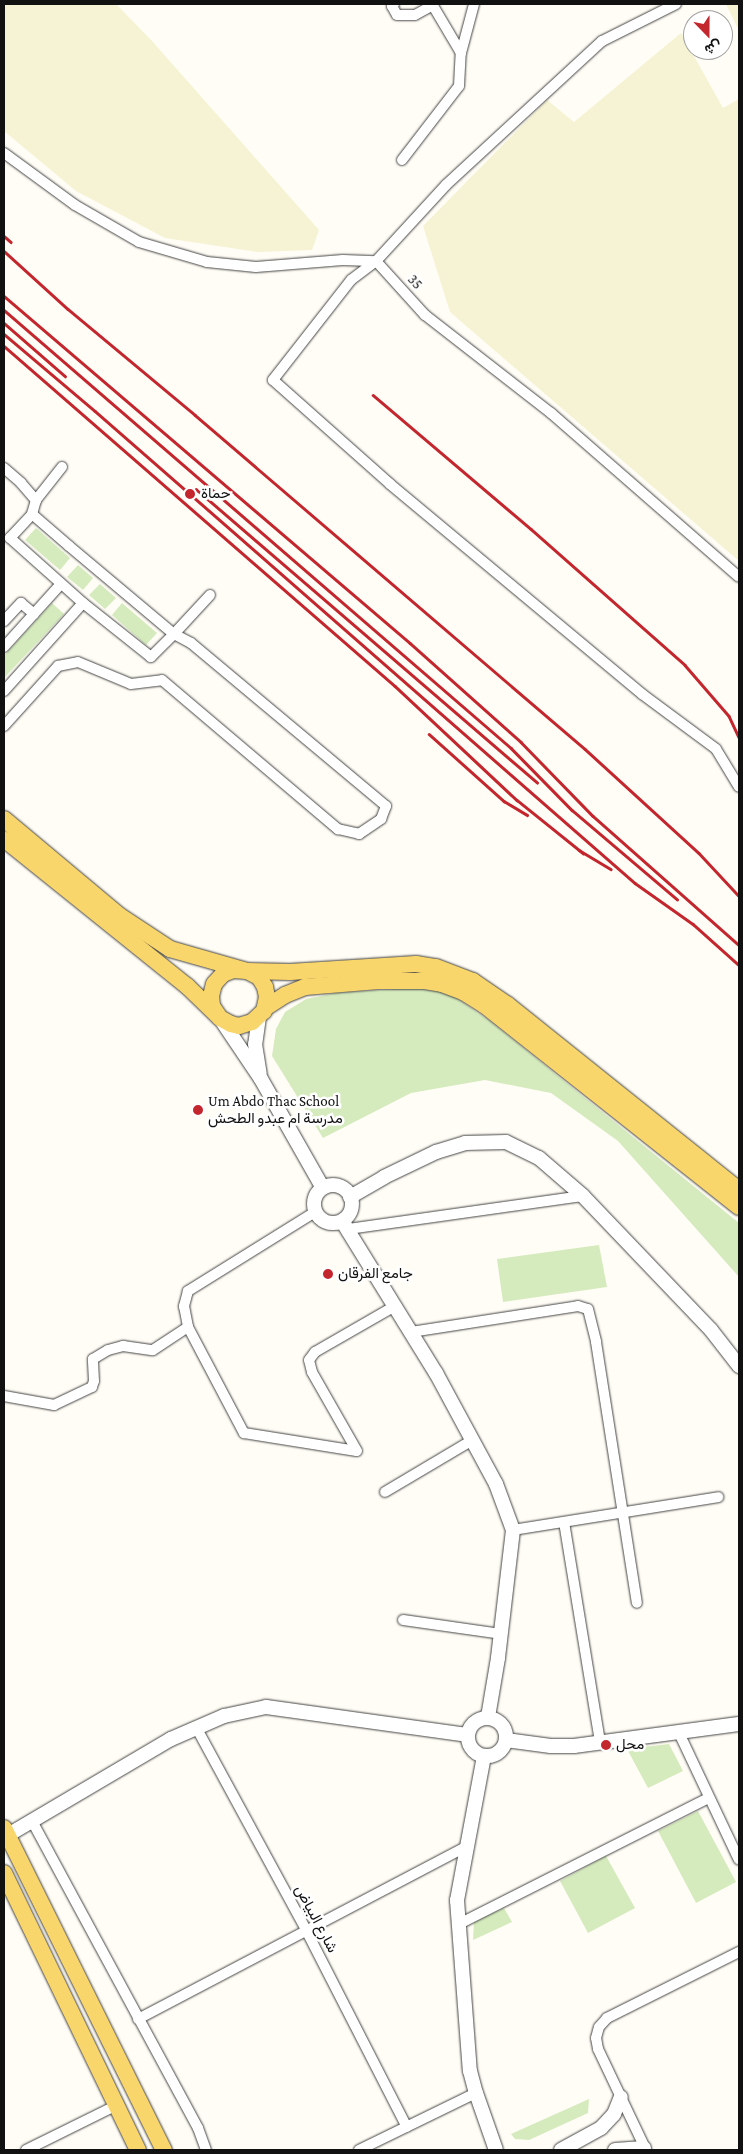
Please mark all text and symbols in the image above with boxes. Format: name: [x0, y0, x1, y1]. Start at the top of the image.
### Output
north arrow: [683, 10, 733, 60]
text: ش: [702, 37, 724, 59]
street label: 35: [404, 271, 426, 293]
place label: حماة: [201, 485, 231, 503]
marker: حماة: [183, 487, 197, 501]
place label: Um Abdo Thac School مدرسة ام عبدو الطحش: [208, 1092, 343, 1127]
marker: Um Abdo Thac School مدرسة ام عبدو الطحش: [192, 1104, 204, 1116]
place label: جامع الفرقان: [338, 1265, 413, 1283]
marker: جامع الفرقان: [322, 1268, 334, 1280]
place label: محل: [616, 1736, 644, 1754]
marker: محل: [600, 1739, 612, 1751]
street label: شارع البياض: [291, 1882, 341, 1956]

